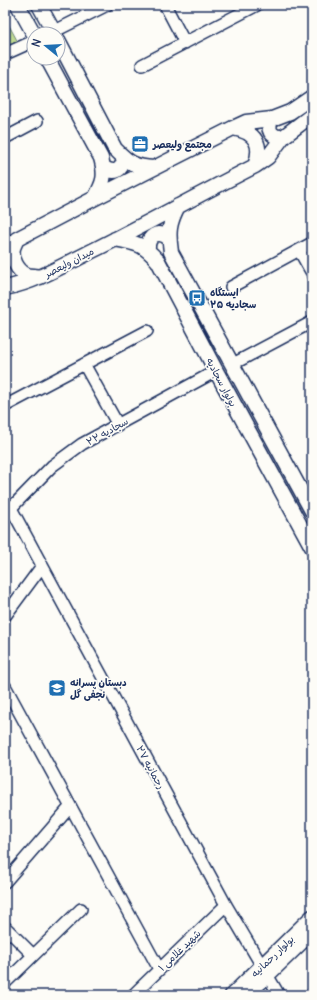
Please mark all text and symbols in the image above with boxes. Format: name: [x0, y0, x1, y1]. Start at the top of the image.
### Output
north arrow: [26, 26, 66, 66]
text: N: [29, 37, 44, 49]
office icon: مجتمع ولیعصر: [130, 134, 150, 154]
place label: مجتمع ولیعصر: [152, 138, 212, 152]
street label: میدان ولیعصر: [42, 244, 96, 281]
place label: ایستگاه سجادیه ۲۵: [210, 286, 257, 311]
bus stop icon: ایستگاه سجادیه ۲۵: [187, 288, 207, 308]
street label: بولوار سجادیه: [202, 356, 240, 409]
street label: سجادیه ۲۲: [84, 414, 131, 448]
place label: دبستان پسرانه نجفی گل: [70, 676, 127, 701]
school or university icon: دبستان پسرانه نجفی گل: [47, 678, 67, 698]
street label: رحمانیه ۲۷: [133, 743, 168, 791]
street label: شهید غلامی ۱: [155, 927, 204, 975]
street label: بولوار رحمانیه: [248, 933, 297, 981]

